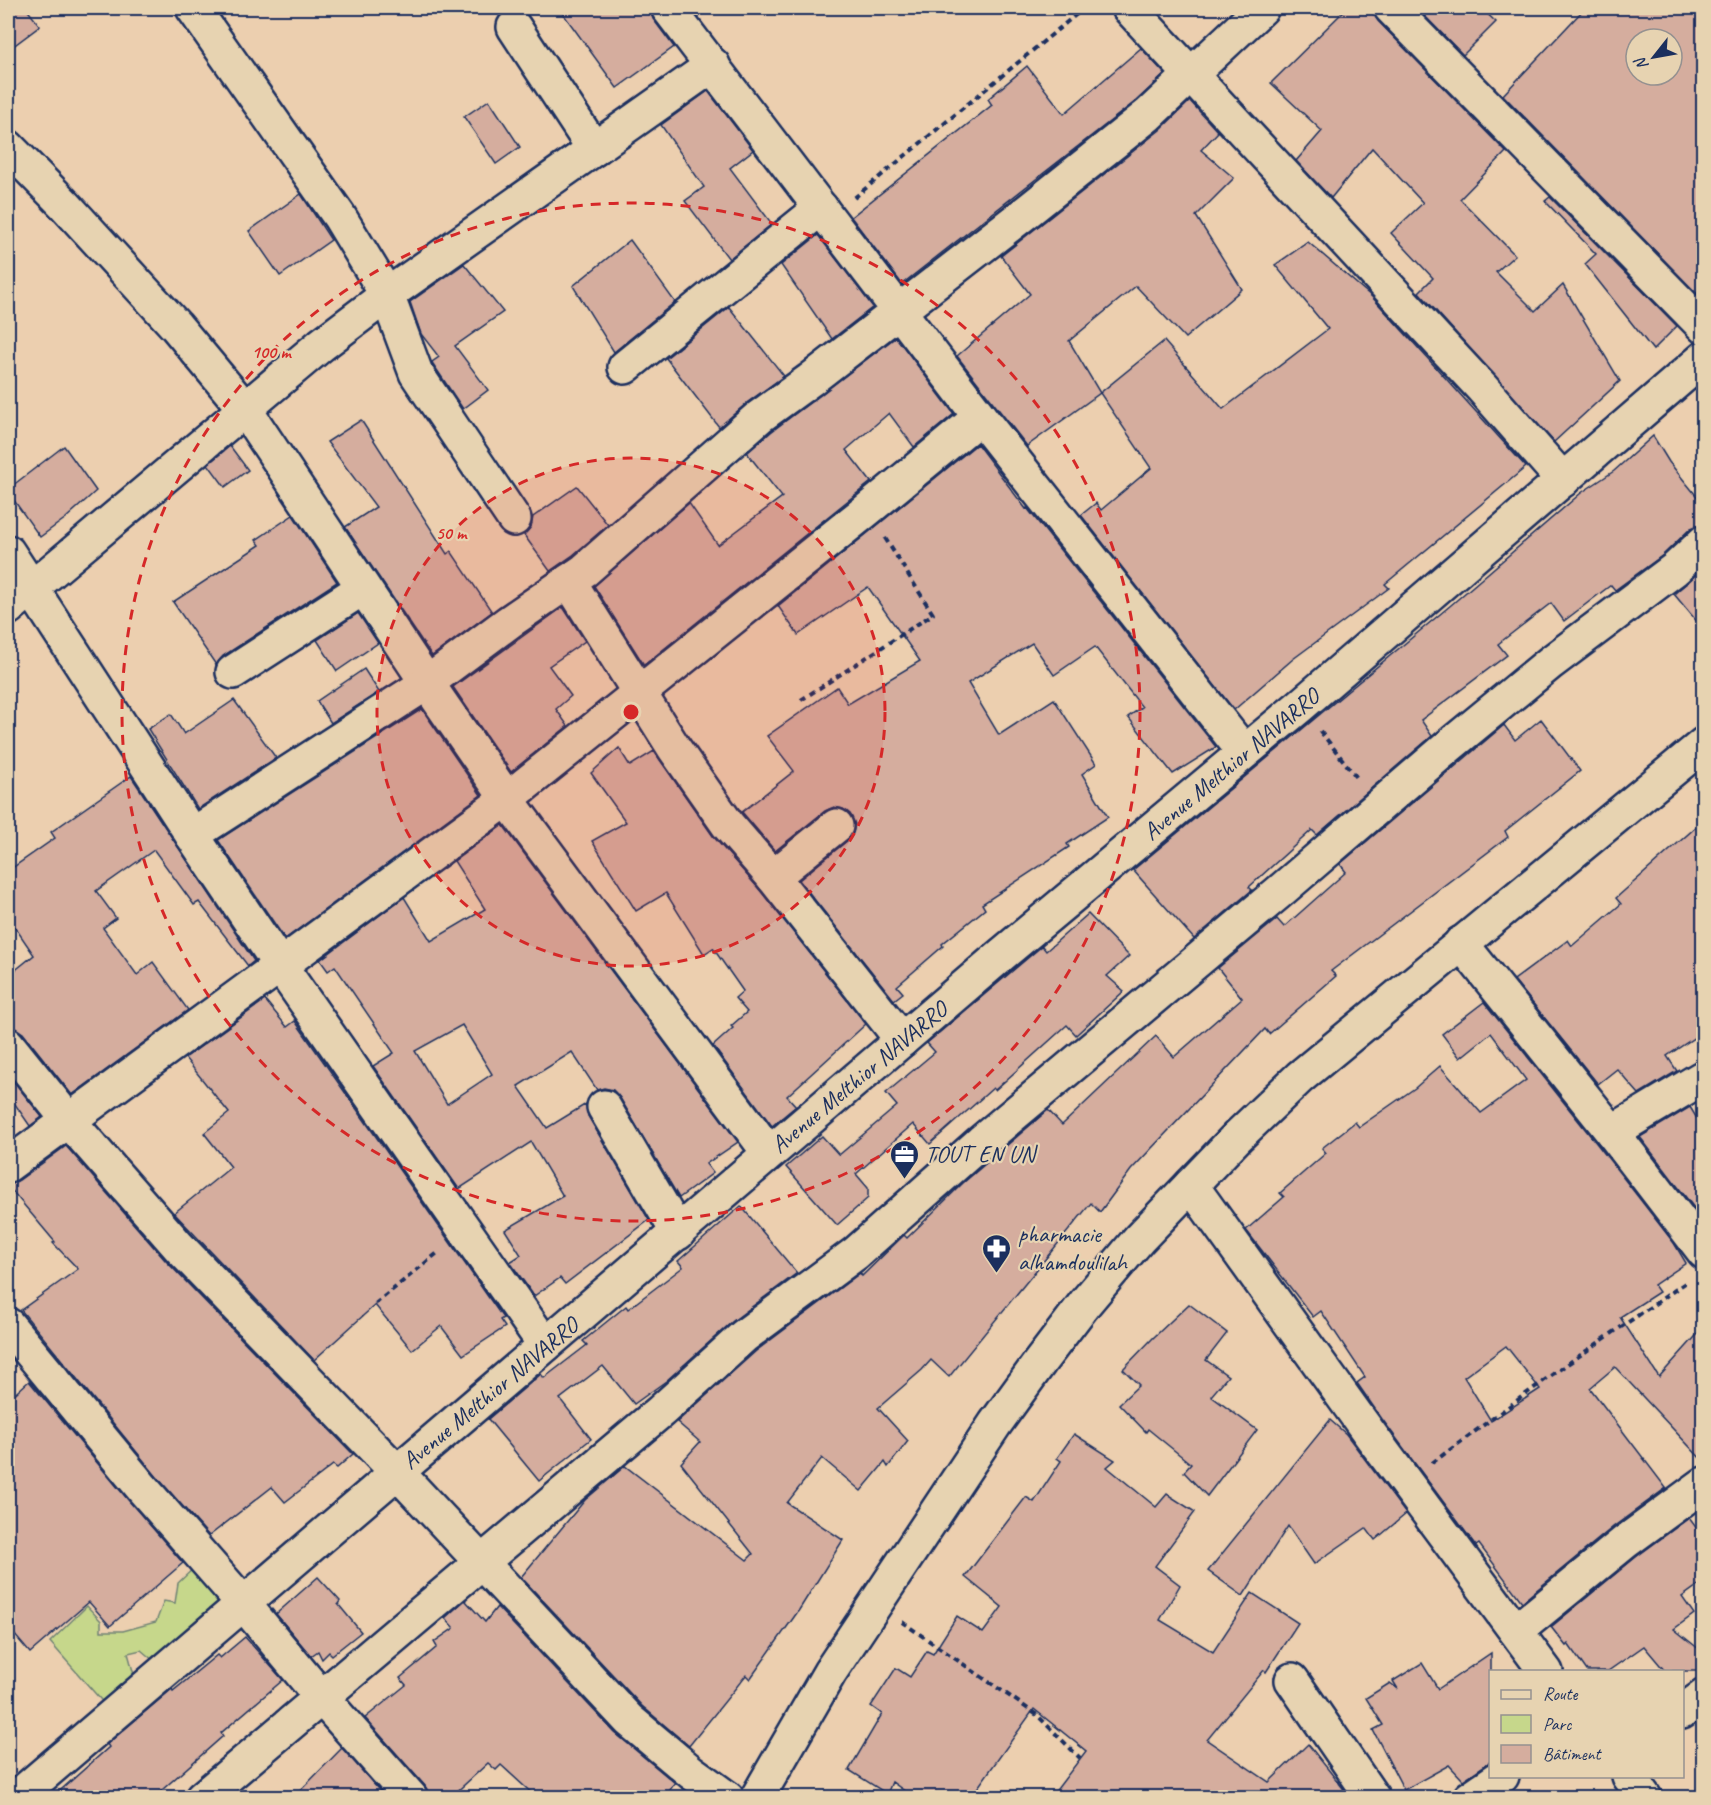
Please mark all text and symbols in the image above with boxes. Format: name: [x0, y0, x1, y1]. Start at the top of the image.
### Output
north arrow: [1624, 27, 1684, 87]
text: N: [1629, 52, 1653, 74]
text: 100 m: [252, 341, 292, 363]
text: 50 m: [436, 522, 468, 544]
street label: Avenue Melthior NAVARRO: [1137, 679, 1328, 847]
centre of rings: [621, 702, 641, 722]
street label: Avenue Melthior NAVARRO: [765, 992, 956, 1160]
office icon: TOUT EN UN: [888, 1138, 920, 1180]
place label: TOUT EN UN: [925, 1139, 1038, 1169]
place label: pharmacie alhamdoulilah: [1018, 1219, 1129, 1277]
pharmacy icon: pharmacie alhamdoulilah: [981, 1232, 1013, 1274]
street label: Avenue Melthior NAVARRO: [396, 1308, 587, 1476]
legend: [1489, 1670, 1684, 1778]
text: Route: [1543, 1683, 1578, 1705]
text: Parc: [1543, 1713, 1572, 1735]
text: Bâtiment: [1543, 1743, 1603, 1765]

